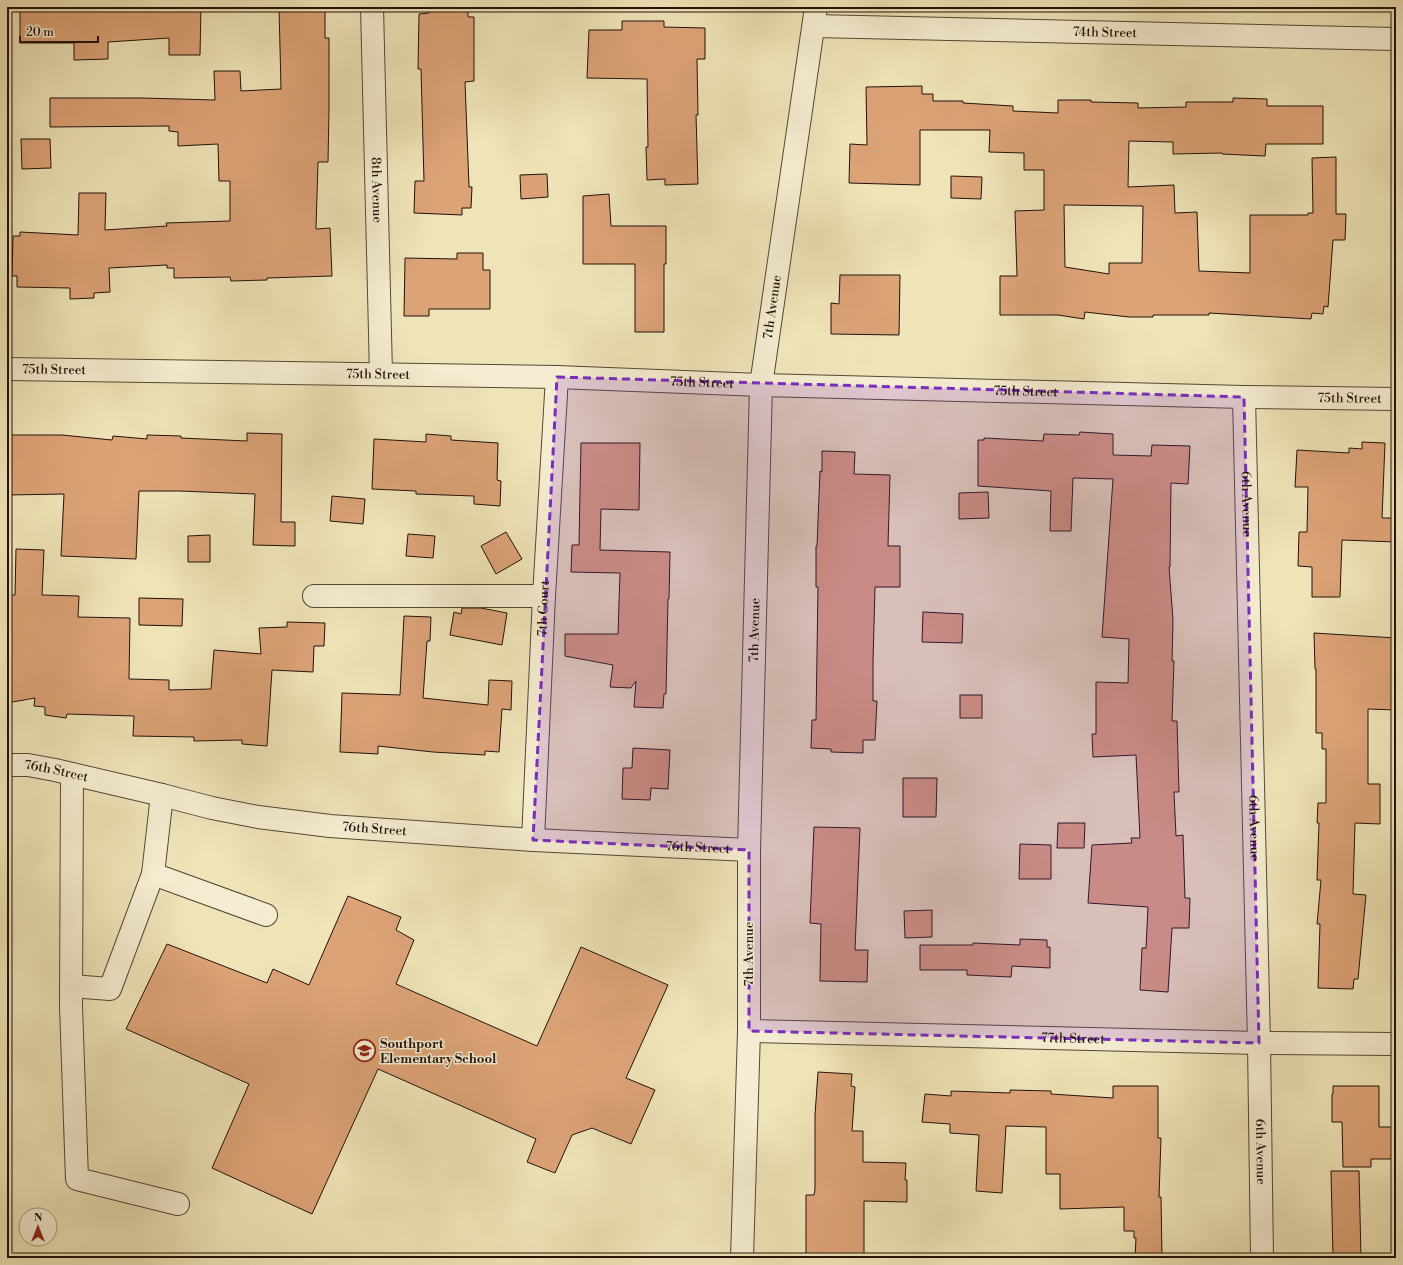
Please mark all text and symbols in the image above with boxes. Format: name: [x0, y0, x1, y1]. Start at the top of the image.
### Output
scale bar: [20, 18, 98, 44]
street label: 74th Street: [1073, 24, 1138, 41]
text: 20 m: [26, 25, 54, 40]
street label: 8th Avenue: [368, 157, 385, 224]
street label: 7th Avenue: [760, 274, 785, 340]
street label: 75th Street: [22, 361, 87, 378]
street label: 75th Street: [346, 366, 410, 383]
street label: 75th Street: [670, 373, 735, 392]
street label: 75th Street: [993, 383, 1058, 400]
street label: 75th Street: [1318, 390, 1382, 407]
street label: 6th Avenue: [1238, 471, 1255, 538]
street label: 7th Court: [534, 579, 553, 637]
street label: 7th Avenue: [746, 597, 764, 663]
street label: 76th Street: [25, 757, 90, 786]
street label: 6th Avenue: [1245, 795, 1263, 861]
street label: 76th Street: [342, 819, 408, 839]
street label: 76th Street: [665, 838, 731, 857]
street label: 7th Avenue: [741, 921, 757, 986]
street label: 77th Street: [1041, 1030, 1105, 1047]
place label: Southport Elementary School: [380, 1036, 497, 1067]
school or university icon: Southport Elementary School: [352, 1038, 378, 1064]
street label: 6th Avenue: [1252, 1119, 1269, 1185]
north arrow: [18, 1207, 58, 1247]
text: N: [34, 1211, 43, 1225]

